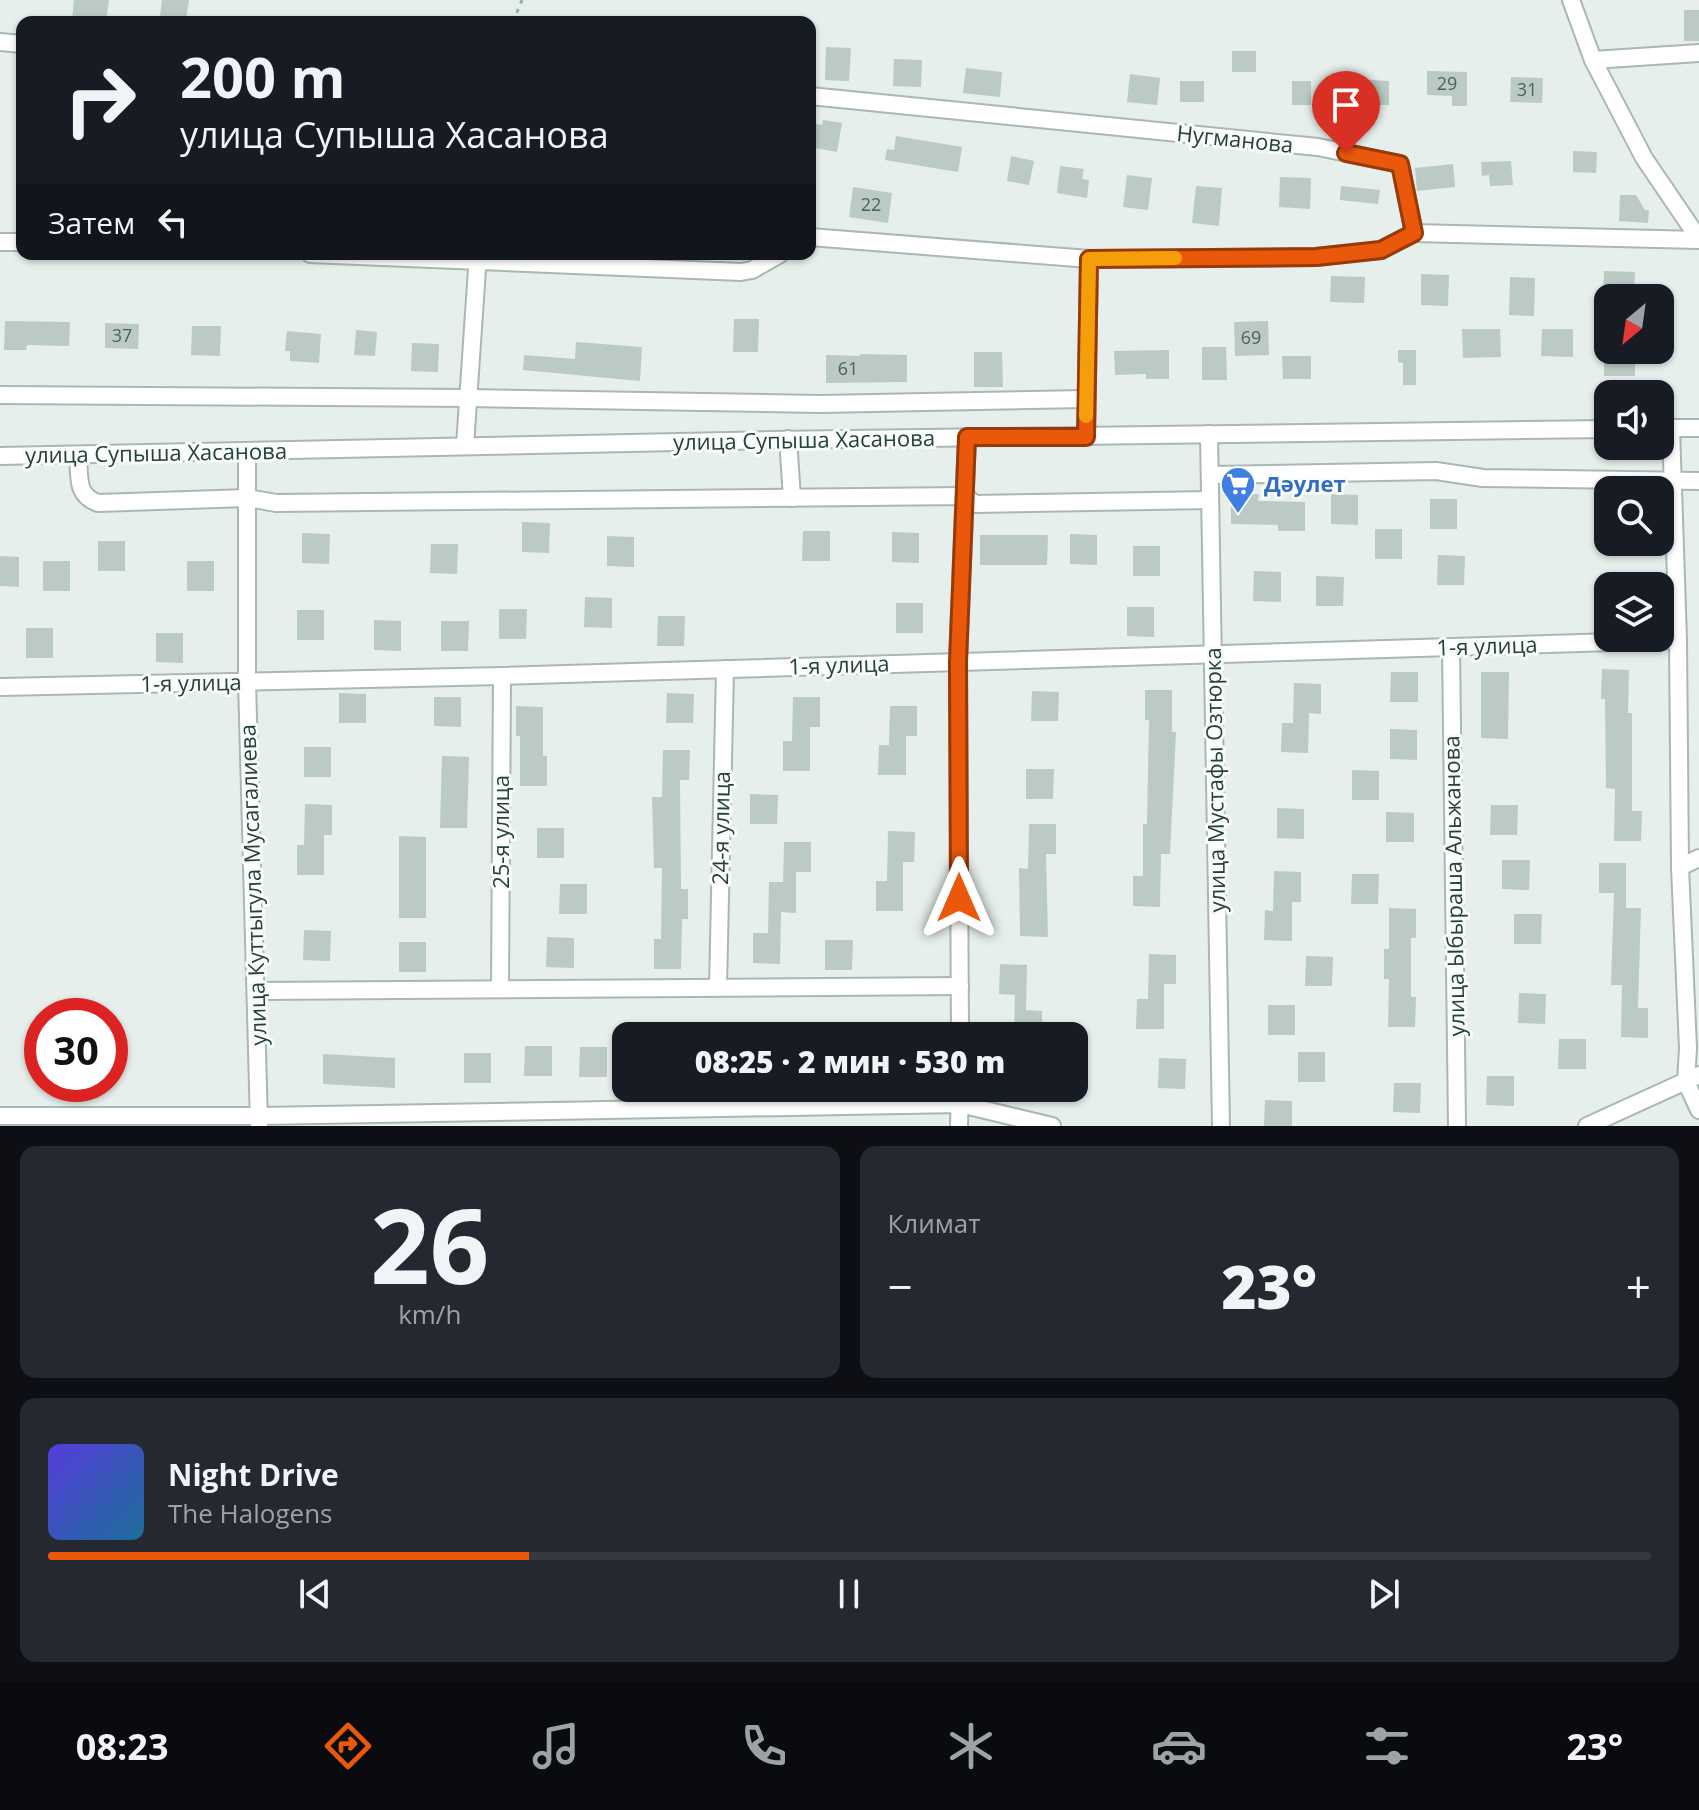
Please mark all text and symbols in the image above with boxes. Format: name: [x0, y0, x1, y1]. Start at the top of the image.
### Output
text: 200 m: [180, 38, 346, 114]
icon: right: [48, 48, 152, 152]
pin: [1312, 71, 1380, 153]
house number: 29: [1437, 71, 1457, 95]
house number: 31: [1517, 77, 1537, 101]
icon: arrive: [1324, 83, 1368, 127]
text: улица Супыша Хасанова: [180, 110, 609, 159]
street label: Нугманова: [1175, 117, 1295, 159]
house number: 22: [861, 192, 881, 216]
icon: left: [151, 200, 195, 244]
text: Затем: [48, 202, 135, 243]
north arrow: [1594, 284, 1674, 364]
map controls: [1594, 284, 1674, 652]
house number: 37: [112, 323, 132, 347]
house number: 69: [1241, 325, 1261, 349]
house number: 61: [838, 356, 858, 380]
button: sound: [1594, 380, 1674, 460]
street label: улица Супыша Хасанова: [673, 422, 935, 456]
street label: улица Супыша Хасанова: [25, 435, 287, 469]
supermarket icon: Дәулет: [1219, 465, 1257, 515]
place label: Дәулет: [1264, 468, 1346, 498]
button: search: [1594, 476, 1674, 556]
button: layers: [1594, 572, 1674, 652]
street label: 1-я улица: [1436, 628, 1538, 662]
street label: 1-я улица: [788, 647, 890, 681]
street label: улица Мустафы Озтюрка: [1197, 647, 1231, 913]
street label: 1-я улица: [140, 666, 242, 698]
street label: улица Куттыгула Мусагалиева: [231, 724, 273, 1046]
street label: улица Ыбыраша Альжанова: [1435, 735, 1471, 1037]
street label: 24-я улица: [704, 771, 736, 885]
street label: 25-я улица: [485, 775, 515, 889]
position arrow: [917, 856, 1001, 940]
speed limit sign: 30: [24, 998, 128, 1102]
text: 08:25 · 2 мин · 530 m: [695, 1041, 1005, 1082]
text: 26: [370, 1173, 489, 1314]
text: Климат: [888, 1205, 981, 1241]
text: 23°: [1221, 1245, 1317, 1327]
text: −: [888, 1256, 913, 1316]
text: +: [1626, 1256, 1651, 1316]
text: km/h: [398, 1296, 461, 1332]
text: Night Drive: [168, 1454, 339, 1495]
text: The Halogens: [168, 1495, 333, 1531]
icon: previous: [293, 1572, 337, 1616]
icon: pause: [827, 1572, 871, 1616]
icon: next: [1362, 1572, 1406, 1616]
icon: directions: [320, 1718, 376, 1774]
icon: music: [528, 1718, 584, 1774]
icon: phone: [736, 1718, 792, 1774]
icon: climate: [943, 1718, 999, 1774]
icon: car: [1151, 1718, 1207, 1774]
icon: filters: [1359, 1718, 1415, 1774]
text: 08:23: [76, 1722, 168, 1771]
text: 23°: [1567, 1722, 1623, 1771]

